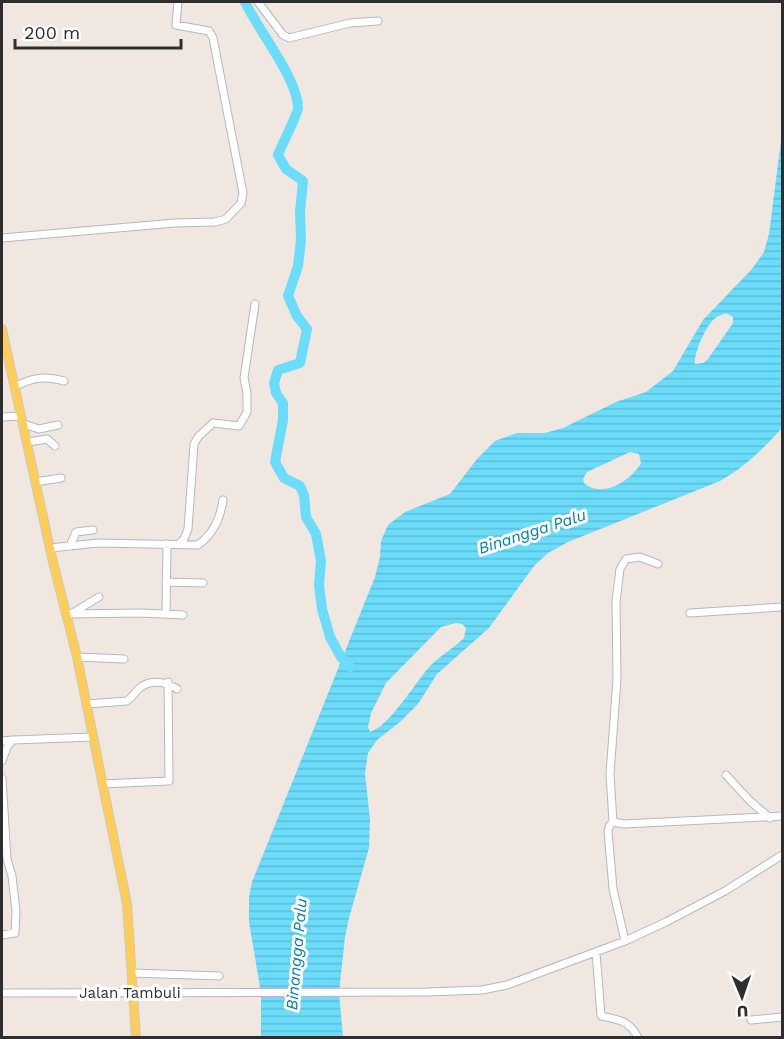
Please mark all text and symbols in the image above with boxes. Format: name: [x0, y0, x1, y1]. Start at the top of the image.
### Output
scale bar: [15, 12, 182, 50]
text: 200 m: [24, 22, 80, 43]
water label: Binangga Palu: [476, 505, 589, 558]
water label: Binangga Palu: [282, 897, 311, 1011]
north arrow: [712, 967, 772, 1027]
street label: Jalan Tambuli: [79, 984, 181, 1002]
text: U: [736, 1002, 749, 1021]

